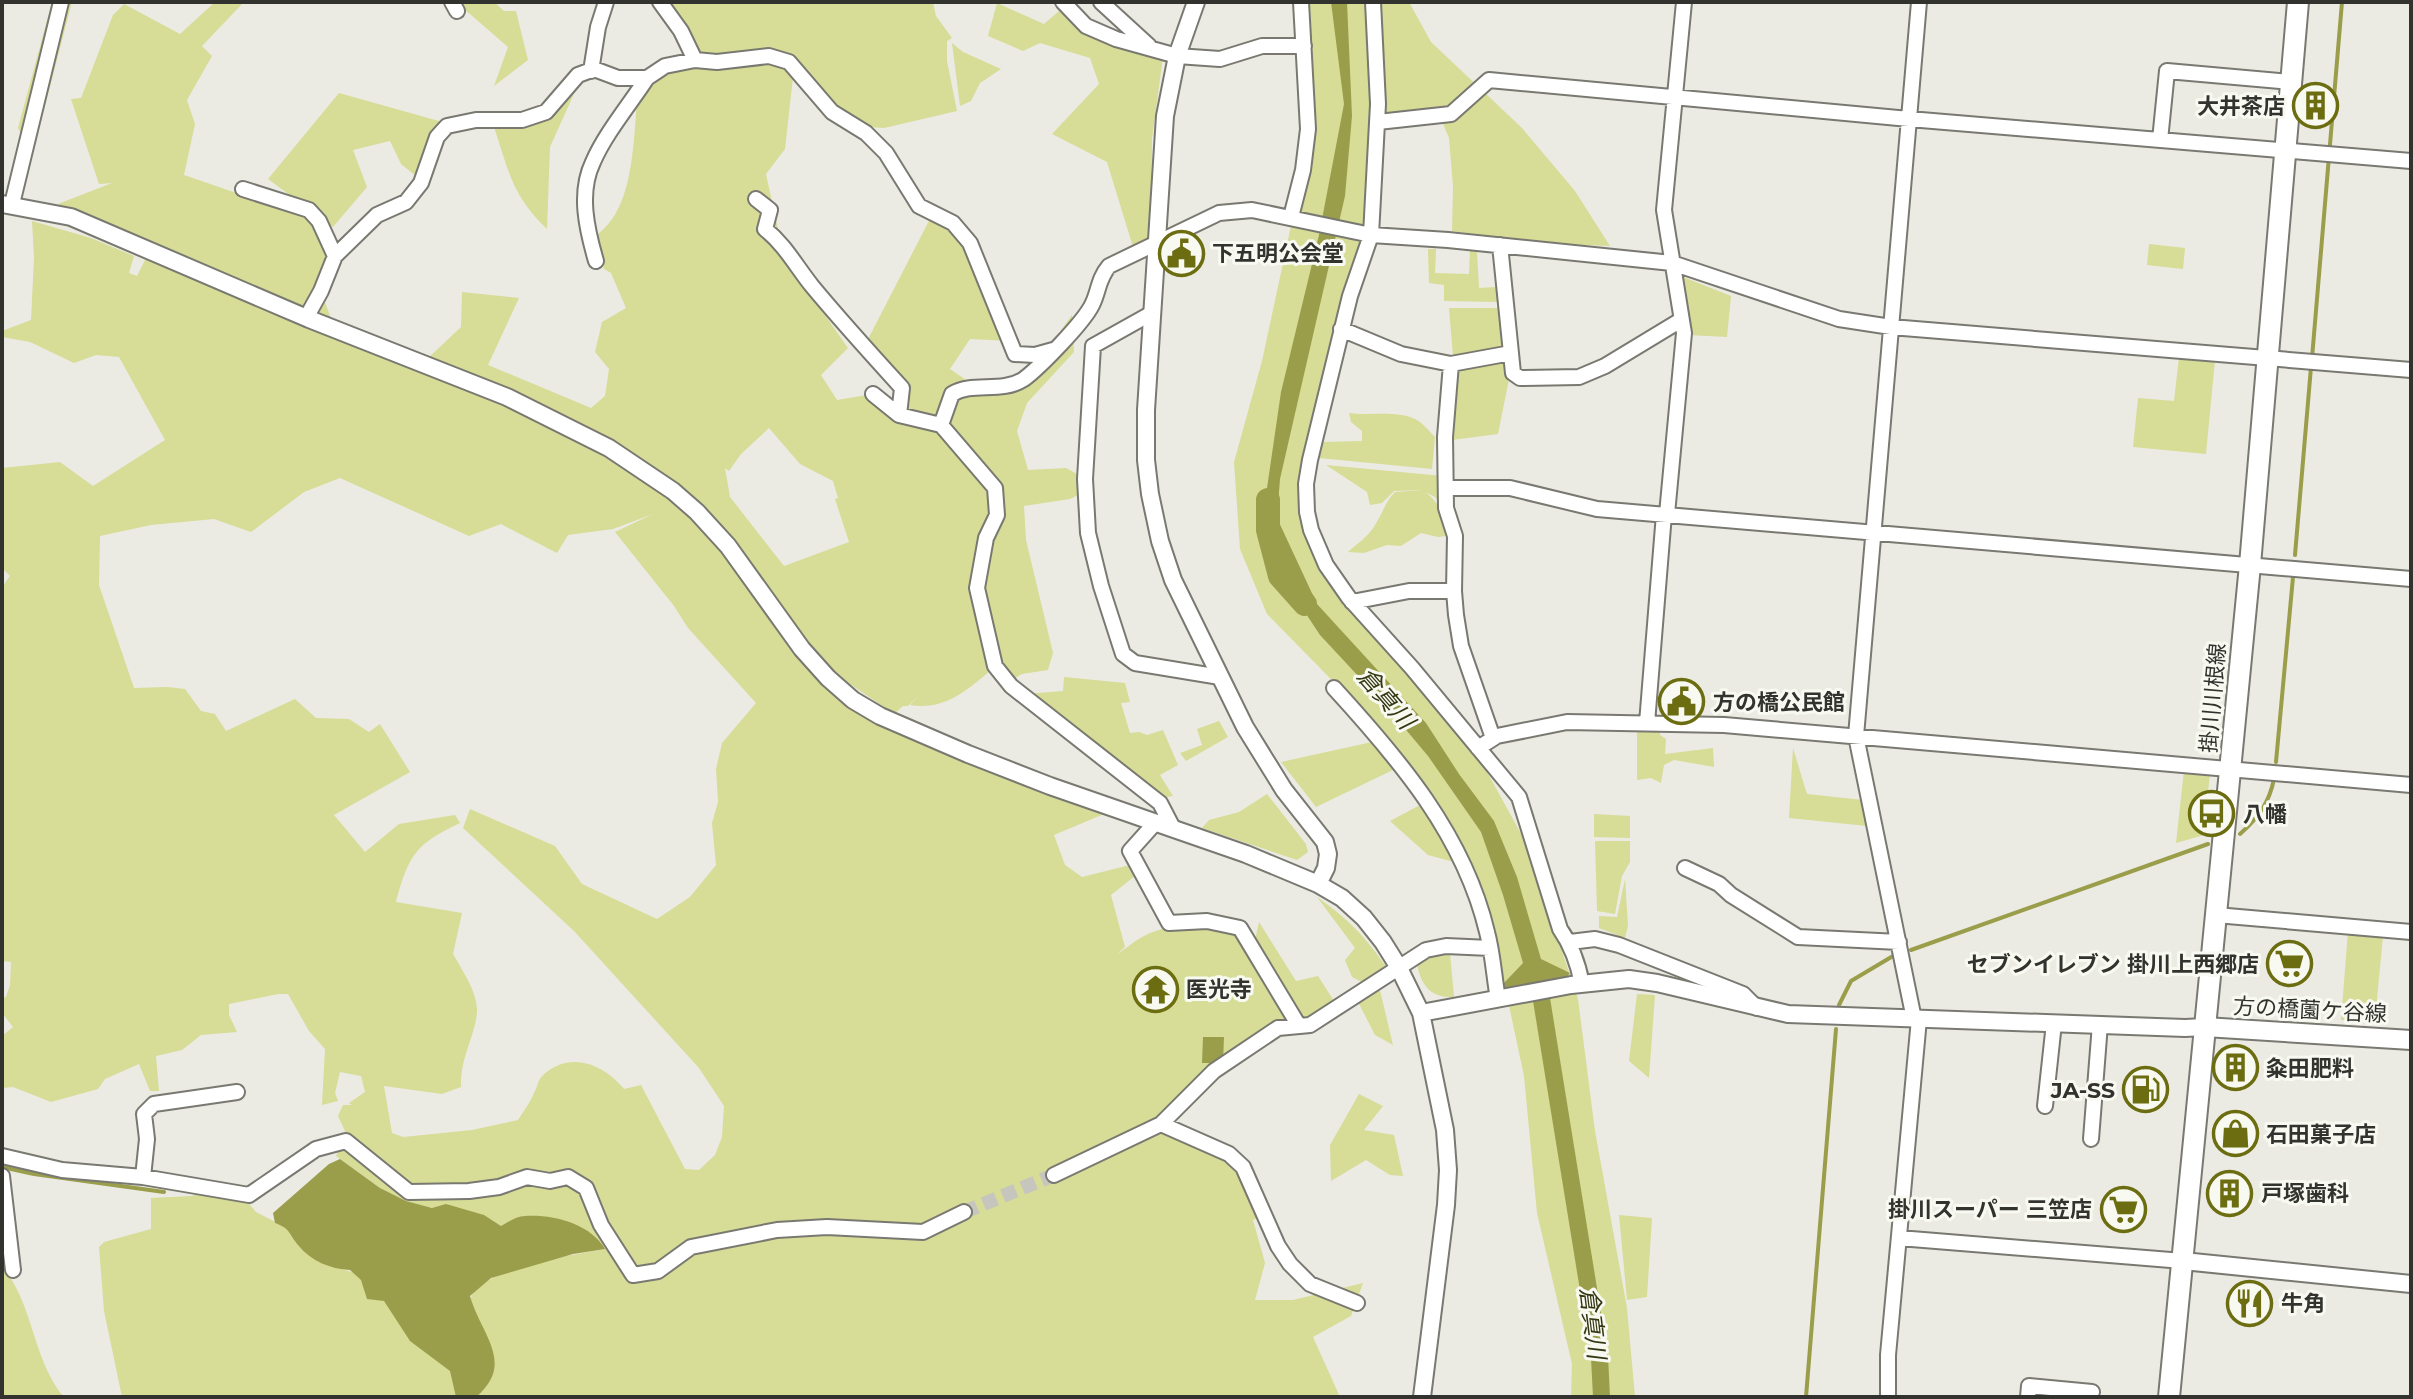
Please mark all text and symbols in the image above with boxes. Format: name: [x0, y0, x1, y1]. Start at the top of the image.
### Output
building icon: 大井茶店: [2292, 82, 2340, 130]
place label: 大井茶店: [2197, 93, 2285, 120]
public building icon: 下五明公会堂: [1157, 229, 1205, 277]
place label: 下五明公会堂: [1212, 240, 1344, 267]
street label: 掛川川根線: [2195, 642, 2231, 754]
water label: 倉真川: [1351, 661, 1423, 737]
public building icon: 方の橋公民館: [1658, 678, 1706, 726]
place label: 方の橋公民館: [1713, 689, 1845, 716]
bus stop icon: 八幡: [2188, 790, 2236, 838]
place label: 八幡: [2243, 801, 2287, 828]
supermarket icon: セブンイレブン 掛川上西郷店: [2266, 940, 2314, 988]
place label: セブンイレブン 掛川上西郷店: [1967, 951, 2259, 978]
temple icon: 医光寺: [1131, 965, 1179, 1013]
place label: 医光寺: [1186, 976, 1252, 1003]
street label: 方の橋薗ケ谷線: [2232, 992, 2388, 1028]
building icon: 粂田肥料: [2211, 1044, 2259, 1092]
place label: 粂田肥料: [2266, 1055, 2354, 1082]
fuel station icon: JA-SS: [2122, 1066, 2170, 1114]
place label: JA-SS: [2050, 1077, 2115, 1104]
shop icon: 石田菓子店: [2211, 1110, 2259, 1158]
place label: 石田菓子店: [2266, 1121, 2376, 1148]
building icon: 戸塚歯科: [2206, 1169, 2254, 1217]
place label: 戸塚歯科: [2261, 1180, 2349, 1207]
supermarket icon: 掛川スーパー 三笠店: [2099, 1185, 2147, 1233]
place label: 掛川スーパー 三笠店: [1888, 1196, 2092, 1223]
restaurant icon: 牛角: [2226, 1279, 2274, 1327]
water label: 倉真川: [1574, 1286, 1612, 1363]
place label: 牛角: [2281, 1290, 2325, 1317]

